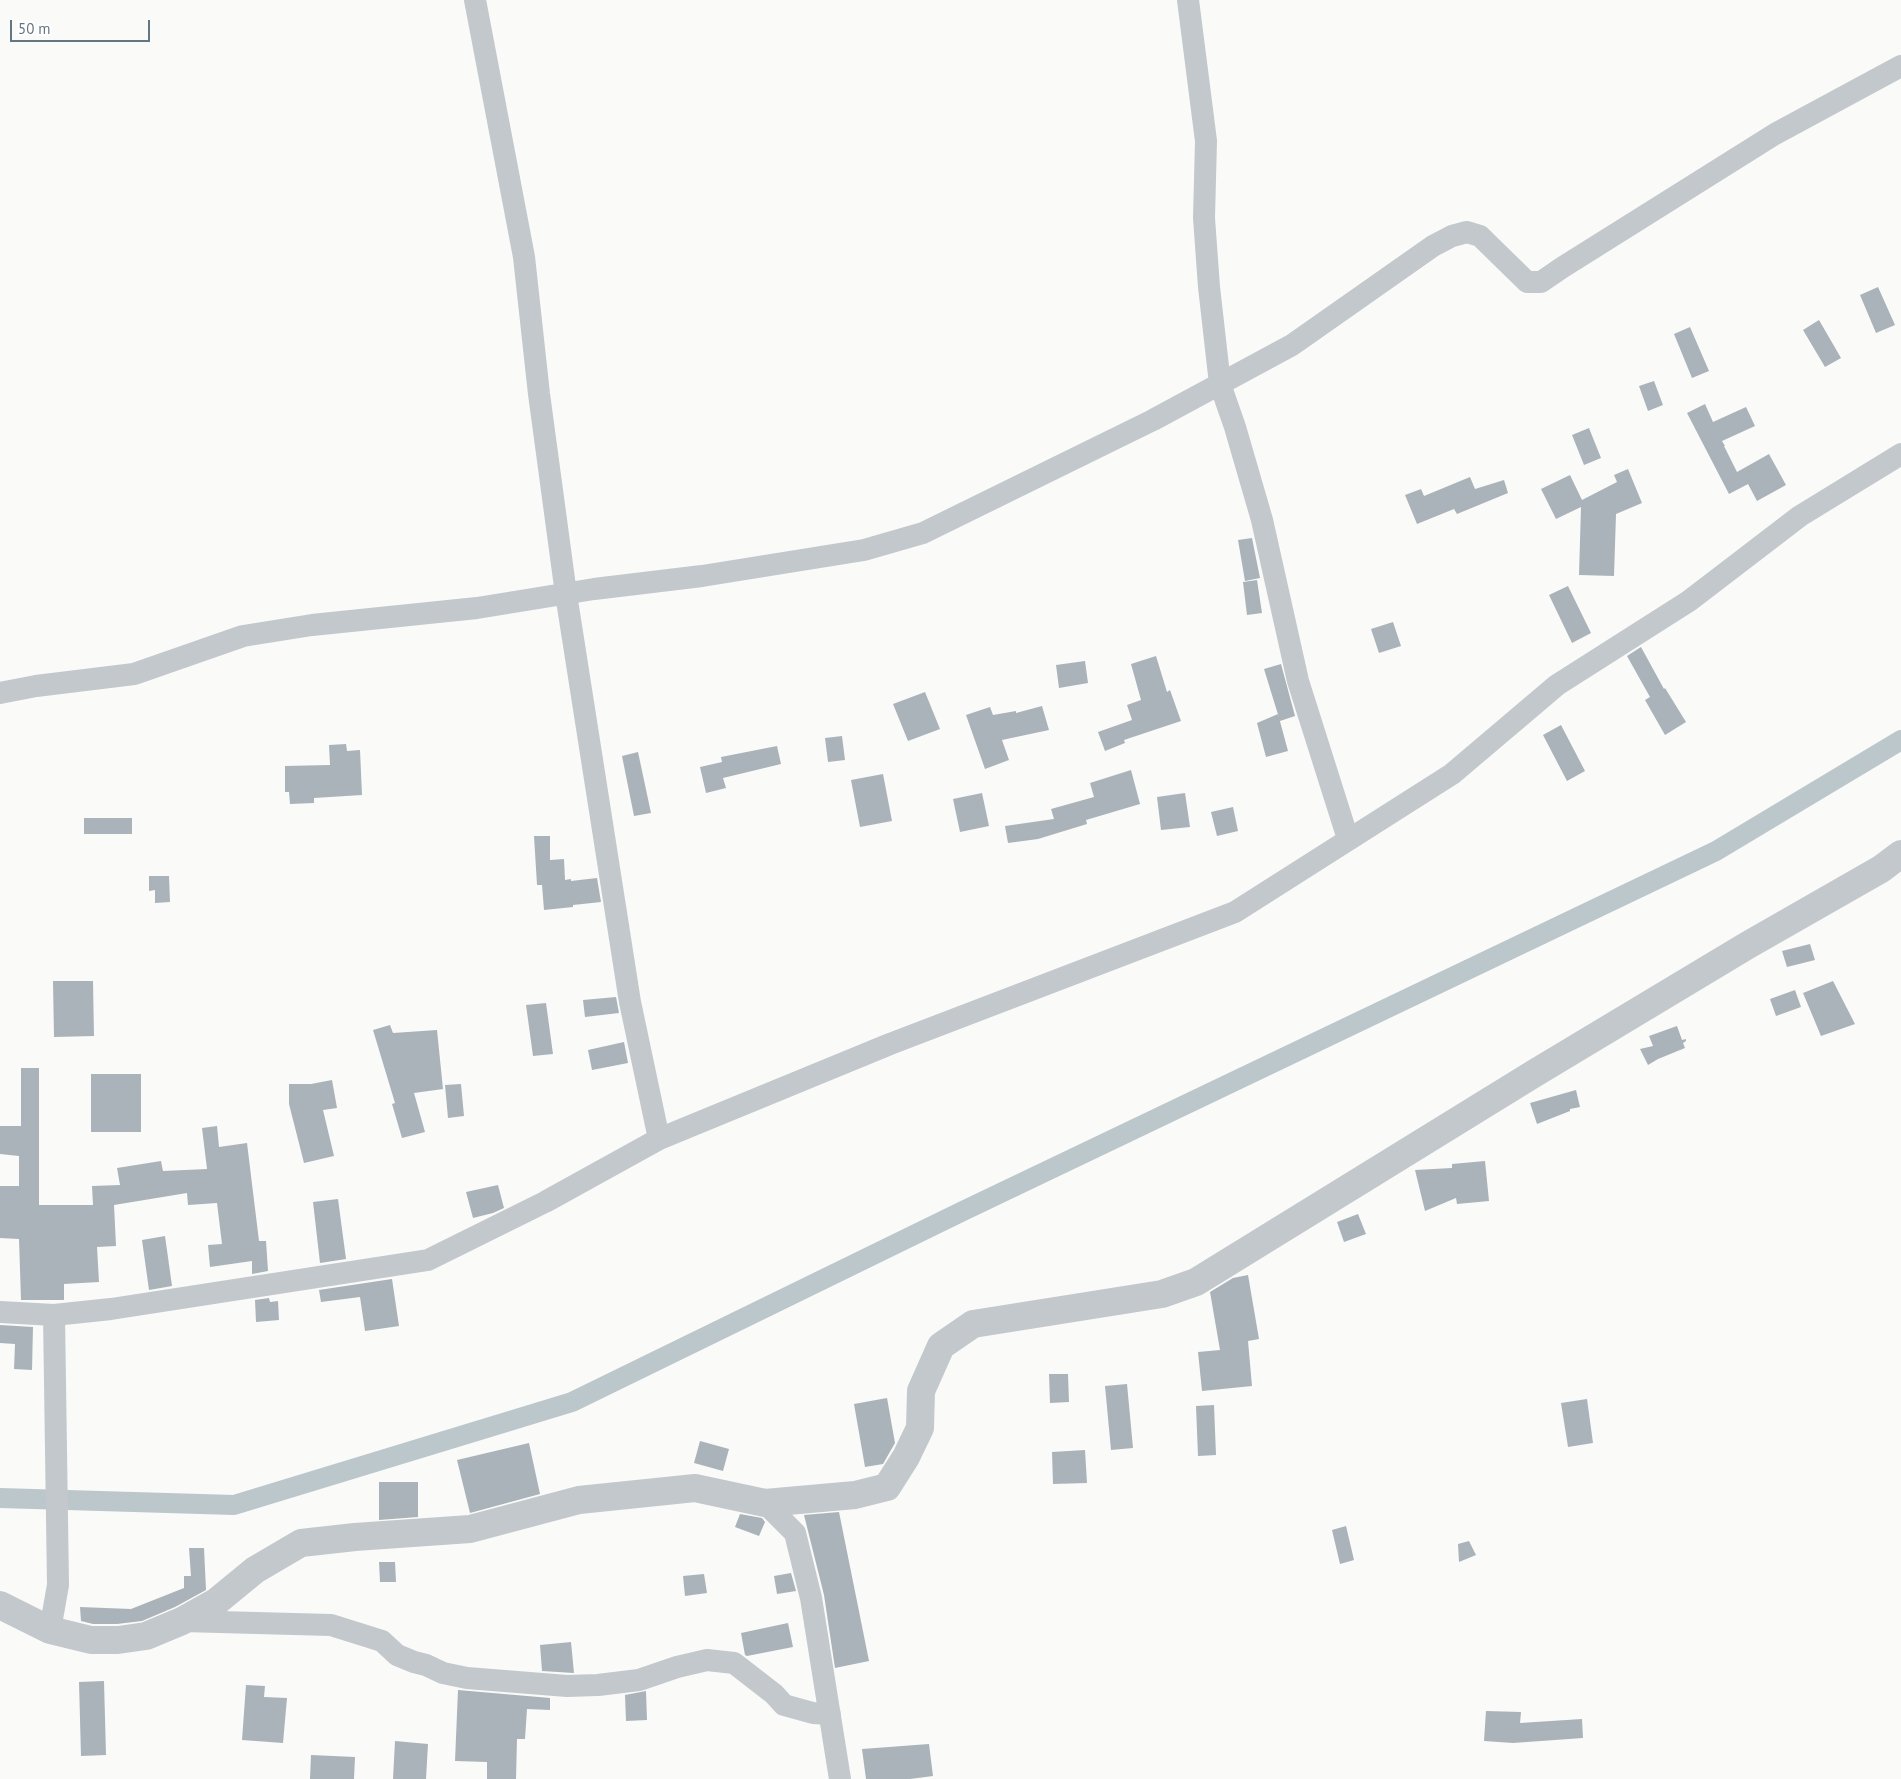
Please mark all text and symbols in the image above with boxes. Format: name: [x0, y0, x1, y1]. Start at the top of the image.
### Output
scale bar: [12, 10, 152, 42]
text: 50 m: [18, 19, 51, 38]

